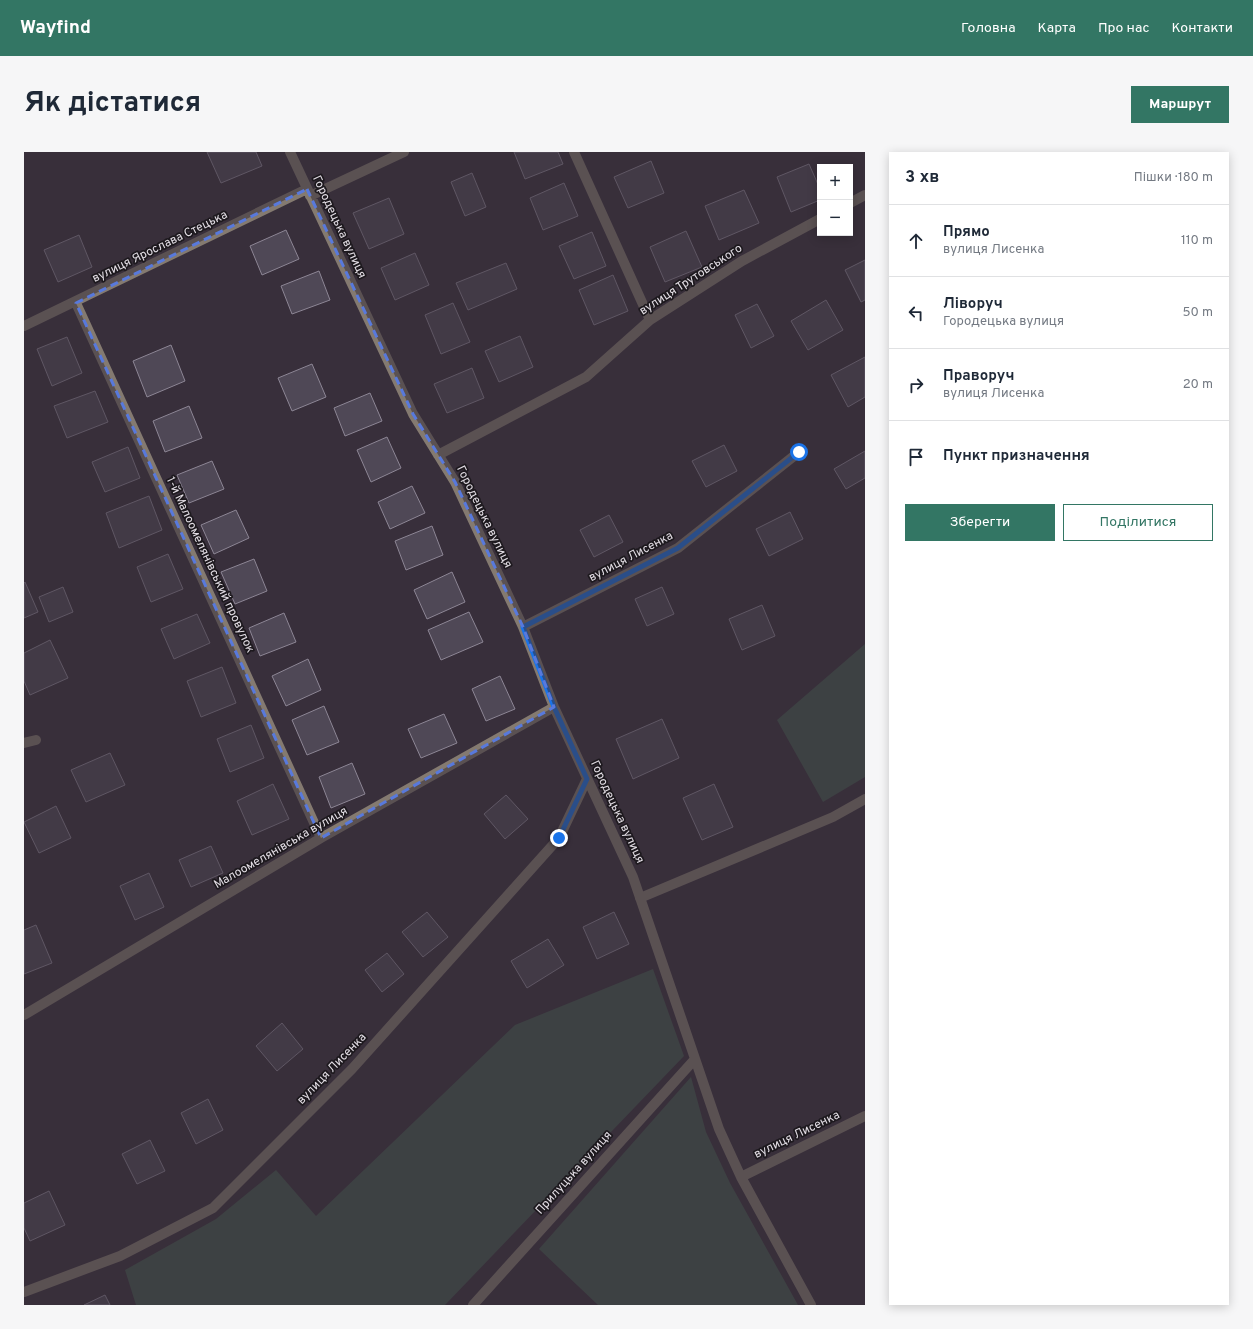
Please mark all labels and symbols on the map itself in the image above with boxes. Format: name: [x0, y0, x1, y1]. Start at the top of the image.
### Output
street label: Городецька вулиця: [308, 173, 370, 281]
street label: вулиця Ярослава Стецька: [90, 207, 230, 287]
street label: вулиця Трутовського: [637, 241, 746, 319]
route start: [790, 443, 808, 461]
street label: Городецька вулиця: [452, 463, 516, 571]
street label: 1-й Малоомелянівський провулок: [162, 474, 258, 656]
street label: вулиця Лисенка: [586, 528, 676, 586]
street label: Городецька вулиця: [586, 758, 648, 866]
street label: Малоомелянівська вулиця: [211, 803, 351, 893]
route end: [550, 829, 568, 847]
street label: вулиця Лисенка: [294, 1030, 370, 1108]
street label: вулиця Лисенка: [751, 1107, 843, 1163]
street label: Прилуцька вулиця: [532, 1128, 616, 1218]

